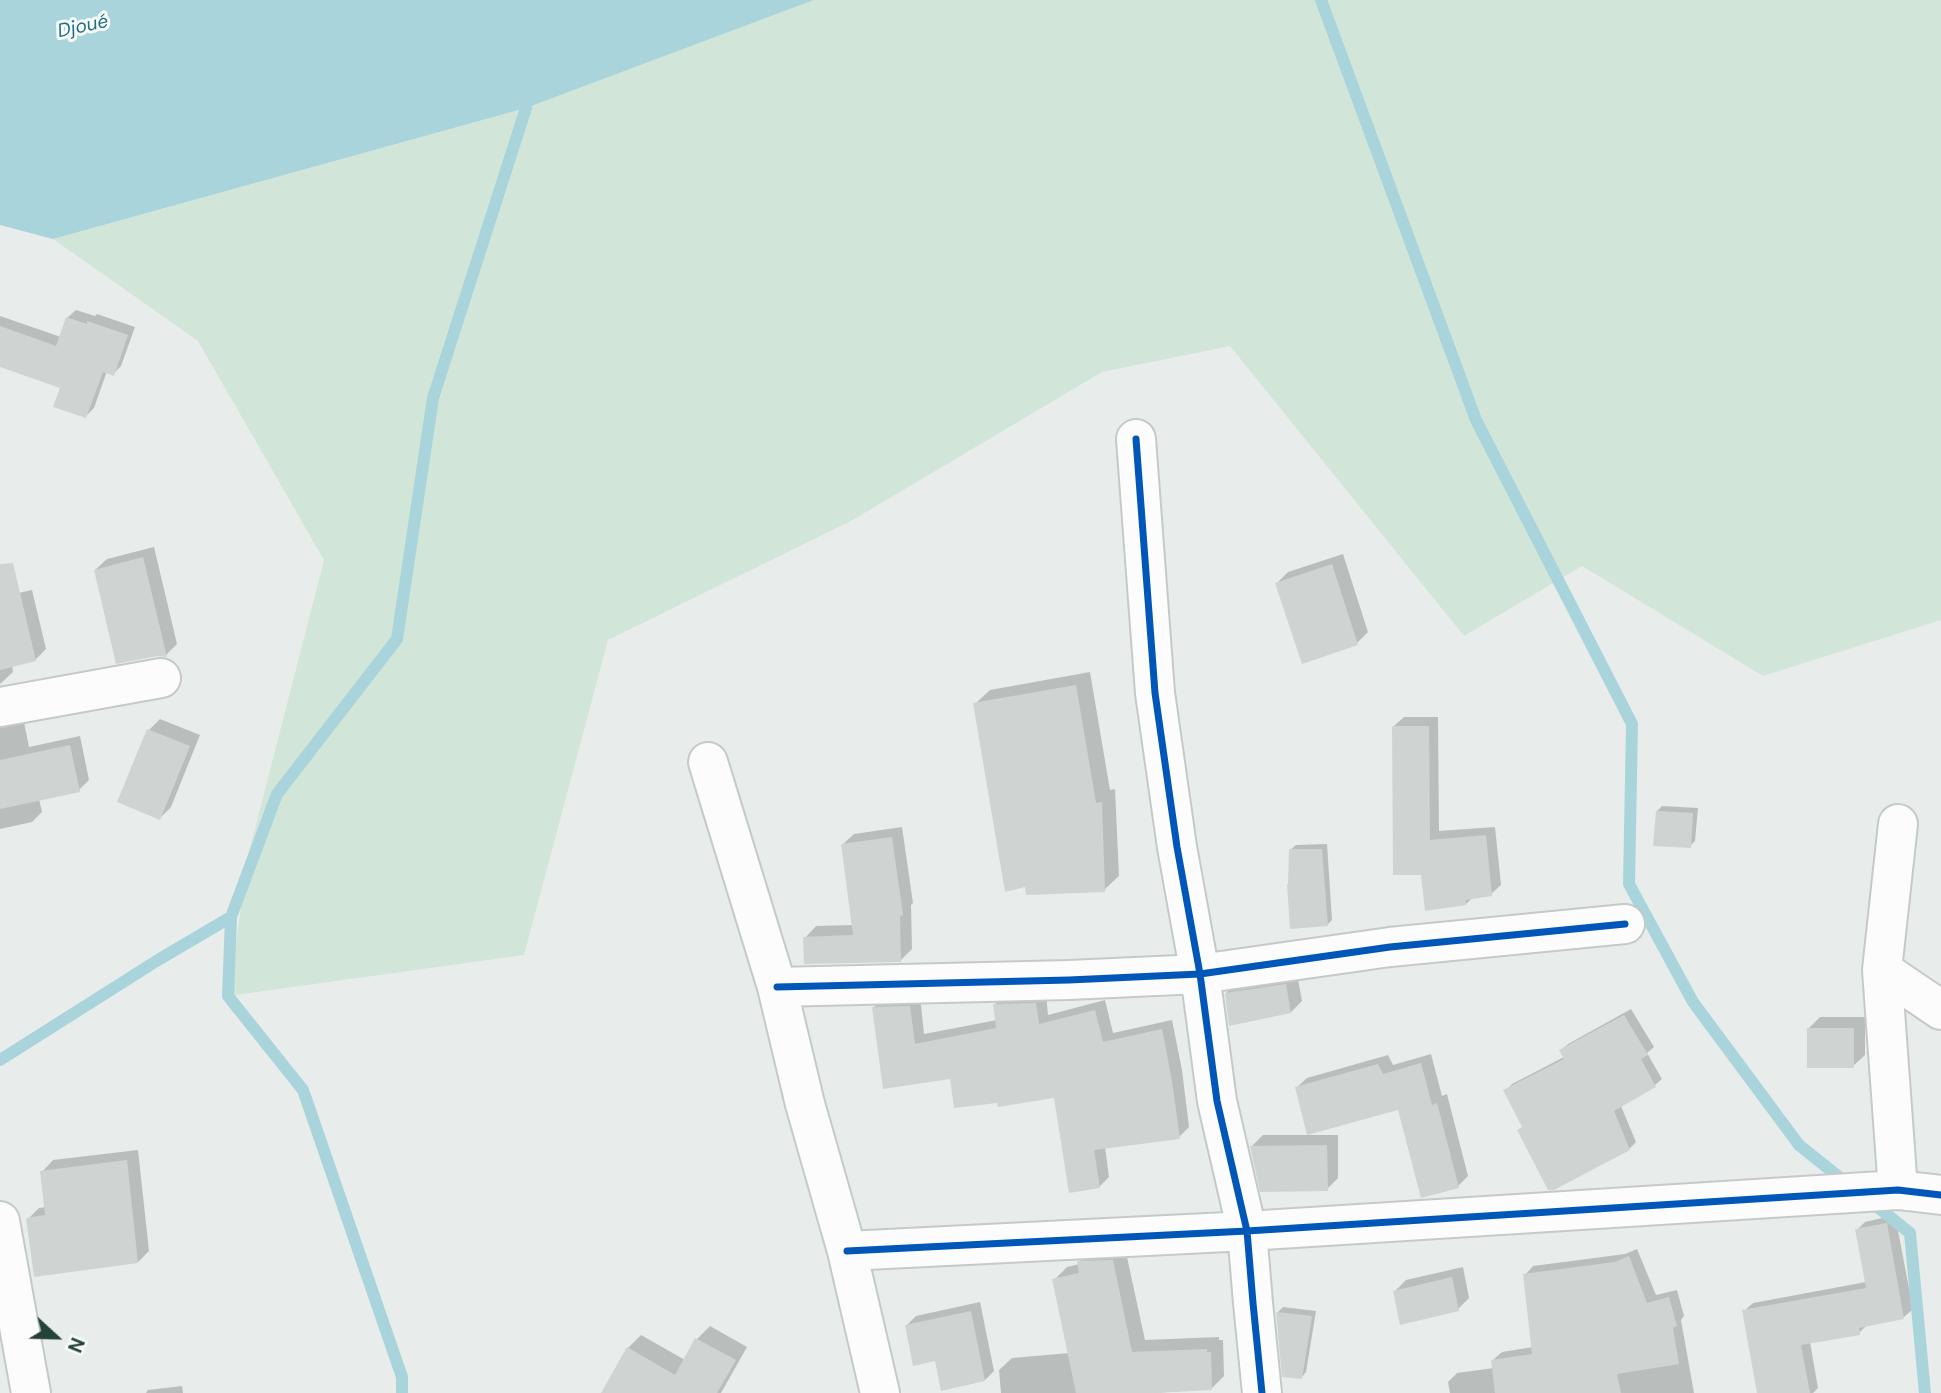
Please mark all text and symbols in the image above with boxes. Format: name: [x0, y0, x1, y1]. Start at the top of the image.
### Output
water label: Djoué: [56, 11, 110, 43]
north arrow: [21, 1302, 91, 1372]
text: N: [62, 1334, 90, 1356]

